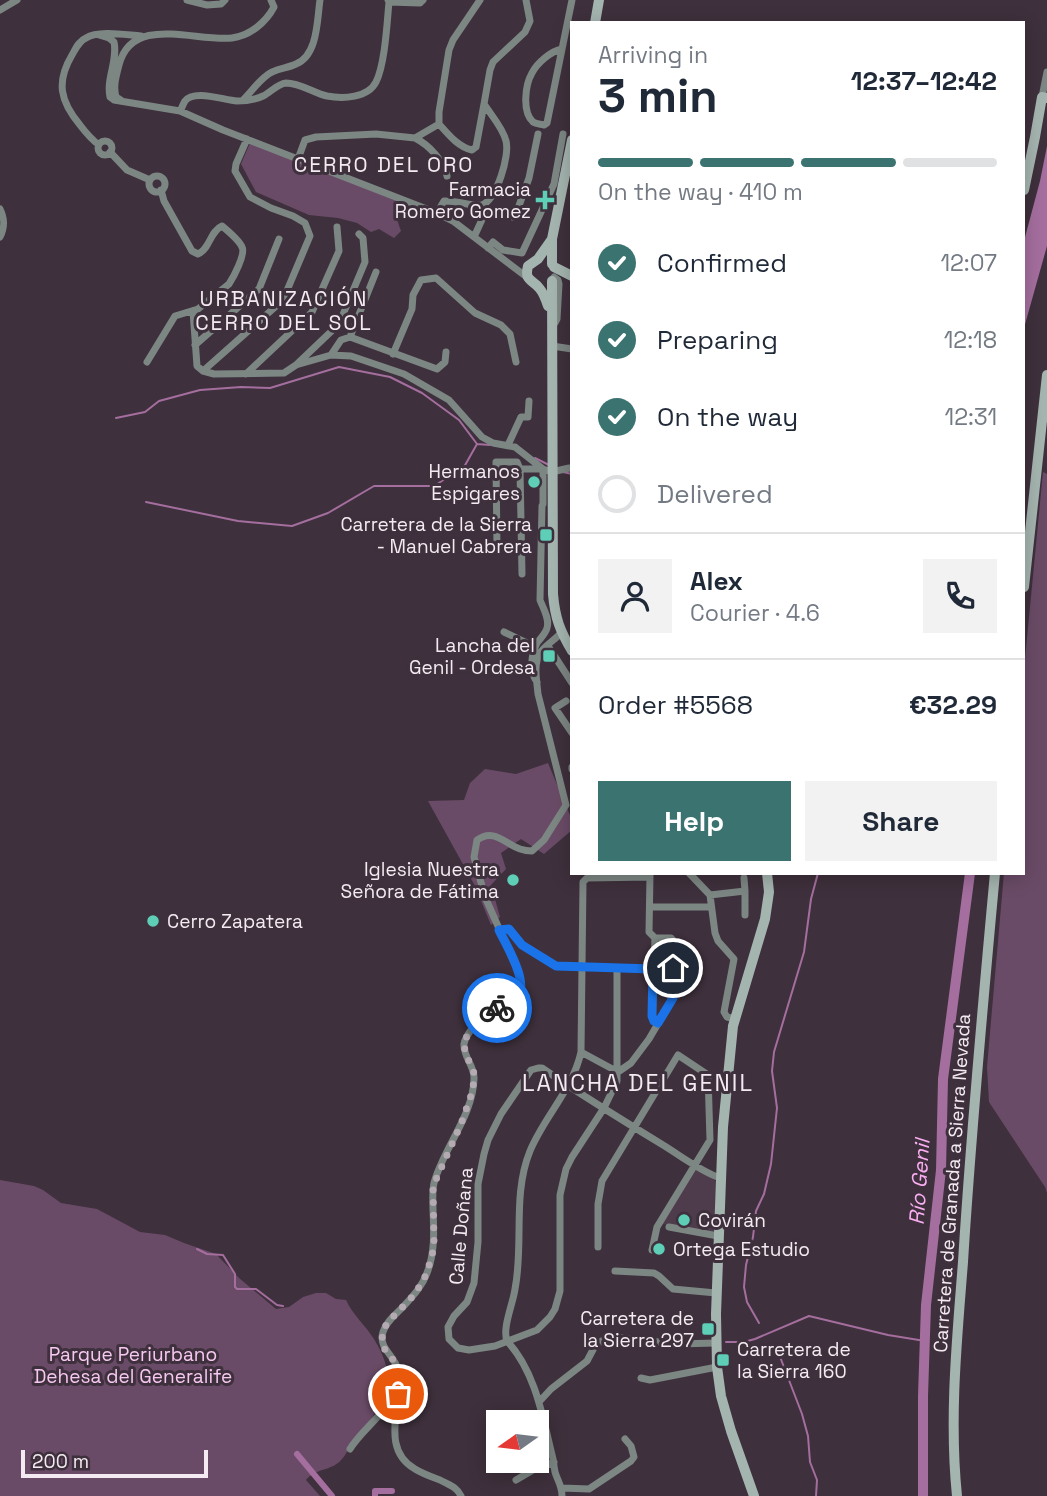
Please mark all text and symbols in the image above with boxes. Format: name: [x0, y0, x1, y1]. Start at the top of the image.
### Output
text: Arriving in: [598, 40, 708, 70]
text: 12:37–12:42: [851, 64, 997, 98]
text: 3 min: [598, 67, 718, 125]
district label: CERRO DEL ORO: [294, 151, 474, 178]
place label: Farmacia Romero Gomez: [395, 177, 531, 224]
text: On the way · 410 m: [598, 177, 803, 207]
marker: Farmacia Romero Gomez: [537, 192, 553, 208]
icon: check: [598, 244, 636, 282]
text: Confirmed: [657, 246, 787, 280]
text: 12:07: [940, 248, 997, 278]
district label: URBANIZACIÓN CERRO DEL SOL: [195, 285, 373, 336]
icon: check: [598, 321, 636, 359]
text: Preparing: [657, 323, 778, 357]
text: 12:18: [944, 325, 997, 355]
icon: check: [598, 398, 636, 436]
text: On the way: [657, 400, 798, 434]
text: 12:31: [945, 402, 997, 432]
place label: Hermanos Espigares: [428, 459, 520, 506]
marker: Hermanos Espigares: [526, 474, 542, 490]
text: Delivered: [657, 477, 773, 511]
place label: Carretera de la Sierra - Manuel Cabrera: [340, 512, 532, 559]
marker: Carretera de la Sierra - Manuel Cabrera: [538, 527, 554, 543]
button: person: [598, 559, 672, 633]
button: phone: [923, 559, 997, 633]
text: Alex: [690, 564, 743, 598]
text: Courier · 4.6: [690, 598, 820, 628]
place label: Lancha del Genil - Ordesa: [409, 633, 535, 680]
marker: Lancha del Genil - Ordesa: [541, 648, 557, 664]
text: Order #5568: [598, 688, 753, 722]
text: €32.29: [909, 688, 997, 722]
button: Help: [598, 781, 791, 861]
button: Share: [805, 781, 997, 861]
place label: Iglesia Nuestra Señora de Fátima: [341, 857, 499, 904]
marker: Iglesia Nuestra Señora de Fátima: [505, 872, 521, 888]
place label: Cerro Zapatera: [167, 909, 303, 934]
marker: Cerro Zapatera: [145, 913, 161, 929]
pin: [643, 938, 703, 998]
icon: home: [654, 949, 692, 987]
courier: [462, 973, 532, 1043]
icon: bike: [478, 989, 516, 1027]
street label: Carretera de Granada a Sierra Nevada: [928, 1013, 976, 1353]
district label: LANCHA DEL GENIL: [522, 1068, 754, 1098]
water label: Río Genil: [903, 1135, 936, 1226]
street label: Calle Doñana: [443, 1166, 479, 1286]
place label: Covirán: [698, 1208, 766, 1233]
marker: Covirán: [676, 1212, 692, 1228]
place label: Ortega Estudio: [673, 1237, 810, 1262]
marker: Ortega Estudio: [651, 1241, 667, 1257]
place label: Carretera de la Sierra 297: [580, 1306, 694, 1353]
marker: Carretera de la Sierra 297: [700, 1321, 716, 1337]
place label: Carretera de la Sierra 160: [737, 1337, 851, 1384]
park label: Parque Periurbano Dehesa del Generalife: [34, 1342, 232, 1389]
marker: Carretera de la Sierra 160: [715, 1352, 731, 1368]
pin: [368, 1364, 428, 1424]
icon: bag: [379, 1375, 417, 1413]
north arrow: [486, 1410, 550, 1474]
map controls: [486, 1410, 549, 1473]
scale bar: [21, 1447, 208, 1479]
text: 200 m: [32, 1449, 89, 1474]

